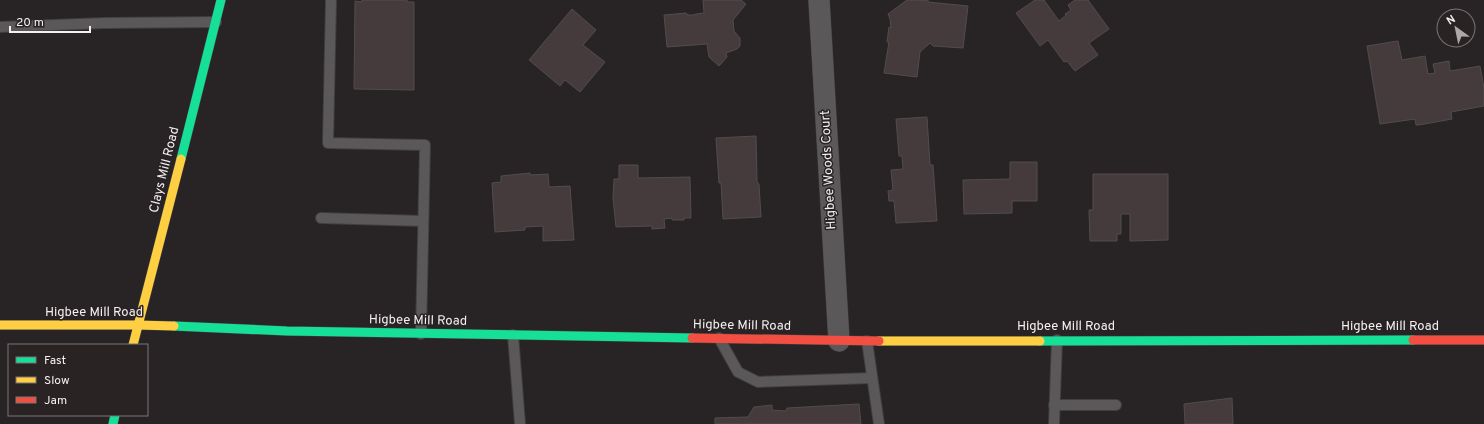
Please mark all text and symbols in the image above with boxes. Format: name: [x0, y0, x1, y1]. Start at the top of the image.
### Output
scale bar: [10, 8, 90, 34]
north arrow: [1436, 8, 1476, 48]
text: N: [1444, 12, 1458, 28]
text: 20 m: [16, 15, 44, 31]
street label: Higbee Woods Court: [818, 110, 840, 230]
street label: Clays Mill Road: [147, 125, 183, 215]
street label: Higbee Mill Road: [45, 305, 143, 321]
street label: Higbee Mill Road: [369, 312, 467, 330]
street label: Higbee Mill Road: [693, 317, 791, 335]
street label: Higbee Mill Road: [1017, 319, 1115, 335]
street label: Higbee Mill Road: [1341, 319, 1439, 335]
legend: [8, 344, 148, 416]
text: Fast: [44, 353, 66, 369]
text: Slow: [44, 373, 70, 389]
text: Jam: [44, 393, 67, 409]

